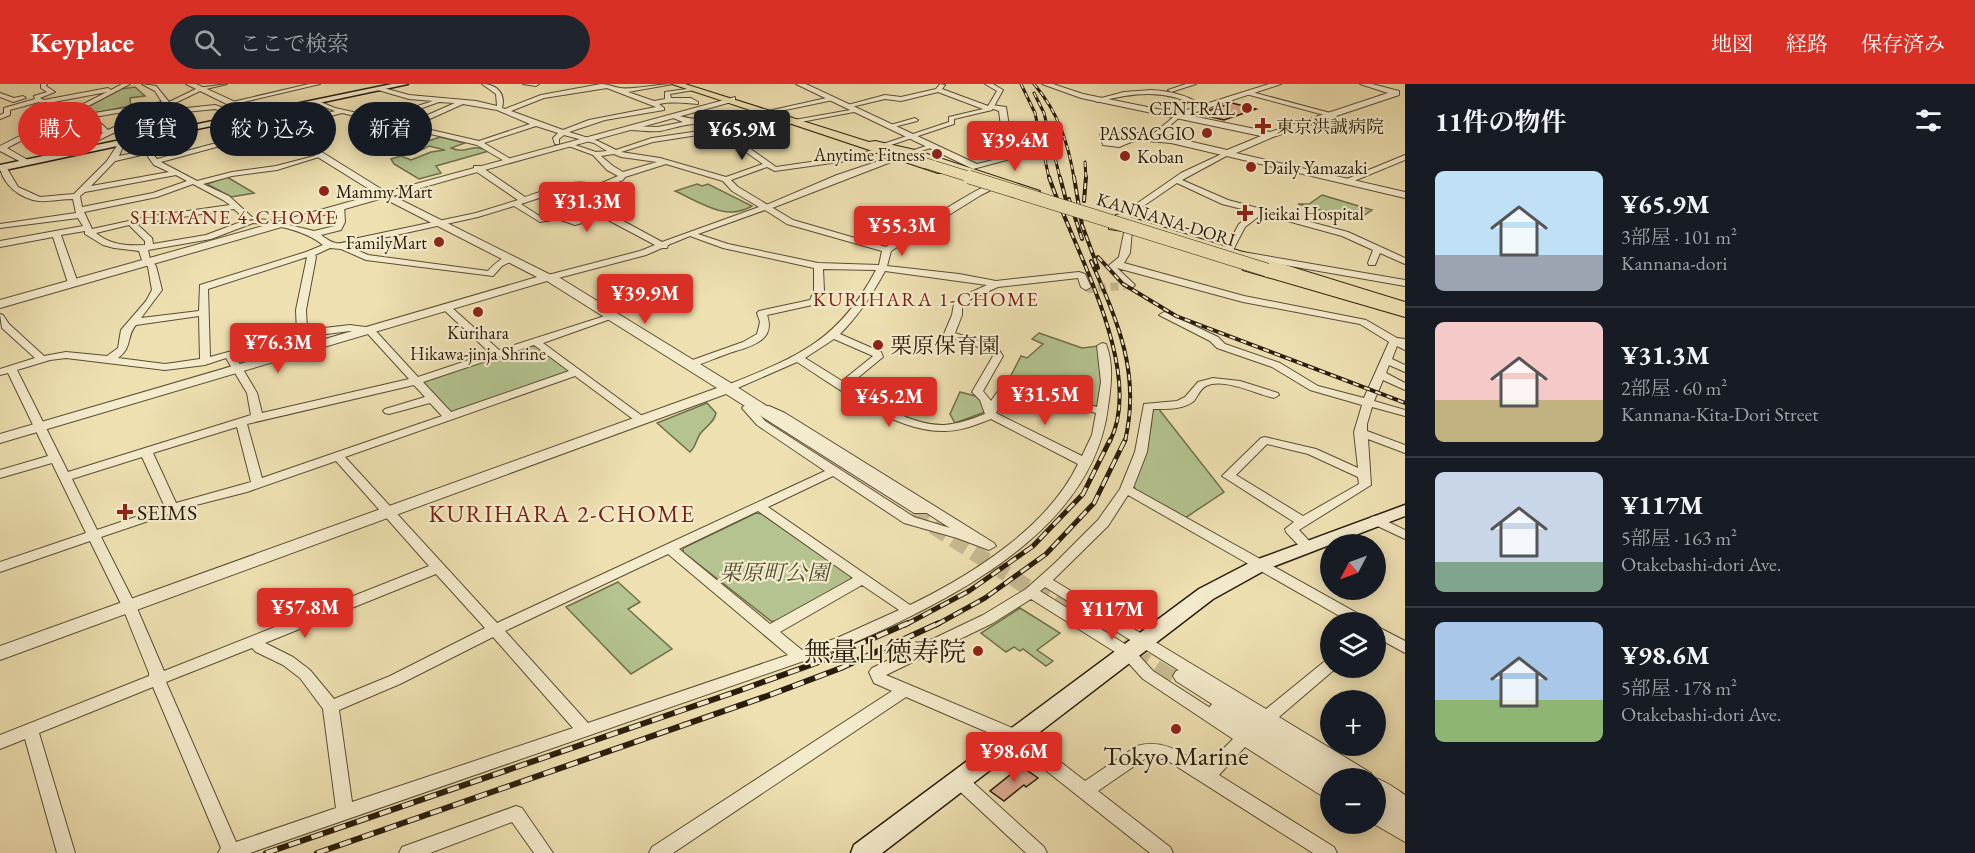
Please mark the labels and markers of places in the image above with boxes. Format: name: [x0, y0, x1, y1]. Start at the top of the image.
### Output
place label: CENTRAL: [1149, 97, 1235, 120]
marker: CENTRAL: [1240, 101, 1254, 115]
pin: ¥65.9M: [693, 110, 791, 161]
place label: 東京洪誠病院: [1276, 115, 1384, 138]
marker: 東京洪誠病院: [1254, 117, 1272, 135]
pin: ¥39.4M: [966, 121, 1064, 172]
place label: PASSAGGIO: [1099, 122, 1195, 145]
marker: PASSAGGIO: [1200, 126, 1214, 140]
place label: Anytime Fitness: [813, 143, 925, 166]
place label: Koban: [1137, 145, 1184, 168]
marker: Anytime Fitness: [930, 147, 944, 161]
marker: Koban: [1118, 149, 1132, 163]
place label: Daily Yamazaki: [1263, 156, 1368, 179]
marker: Daily Yamazaki: [1244, 160, 1258, 174]
place label: Mammy Mart: [336, 180, 433, 203]
pin: ¥31.3M: [538, 182, 636, 233]
marker: Mammy Mart: [317, 184, 331, 198]
place label: Jieikai Hospital: [1256, 202, 1364, 225]
marker: Jieikai Hospital: [1236, 204, 1254, 222]
pin: ¥55.3M: [853, 206, 951, 257]
place label: FamilyMart: [346, 231, 427, 254]
marker: FamilyMart: [432, 235, 446, 249]
pin: ¥39.9M: [596, 274, 694, 325]
marker: Kurihara Hikawa-jinja Shrine: [471, 305, 485, 319]
place label: Kurihara Hikawa-jinja Shrine: [410, 321, 546, 365]
pin: ¥76.3M: [229, 323, 327, 374]
place label: 栗原保育園: [890, 331, 1000, 360]
marker: 栗原保育園: [871, 338, 885, 352]
pin: ¥31.5M: [996, 375, 1094, 426]
pin: ¥45.2M: [840, 377, 938, 428]
place label: SEIMS: [137, 498, 197, 527]
marker: SEIMS: [118, 505, 132, 519]
pin: ¥57.8M: [256, 588, 354, 639]
pin: ¥117M: [1070, 590, 1154, 641]
place label: 無量山徳寿院: [804, 634, 966, 669]
marker: 無量山徳寿院: [971, 644, 985, 658]
marker: Tokyo Marine: [1169, 722, 1183, 736]
pin: ¥98.6M: [965, 732, 1063, 783]
place label: Tokyo Marine: [1103, 738, 1249, 773]

